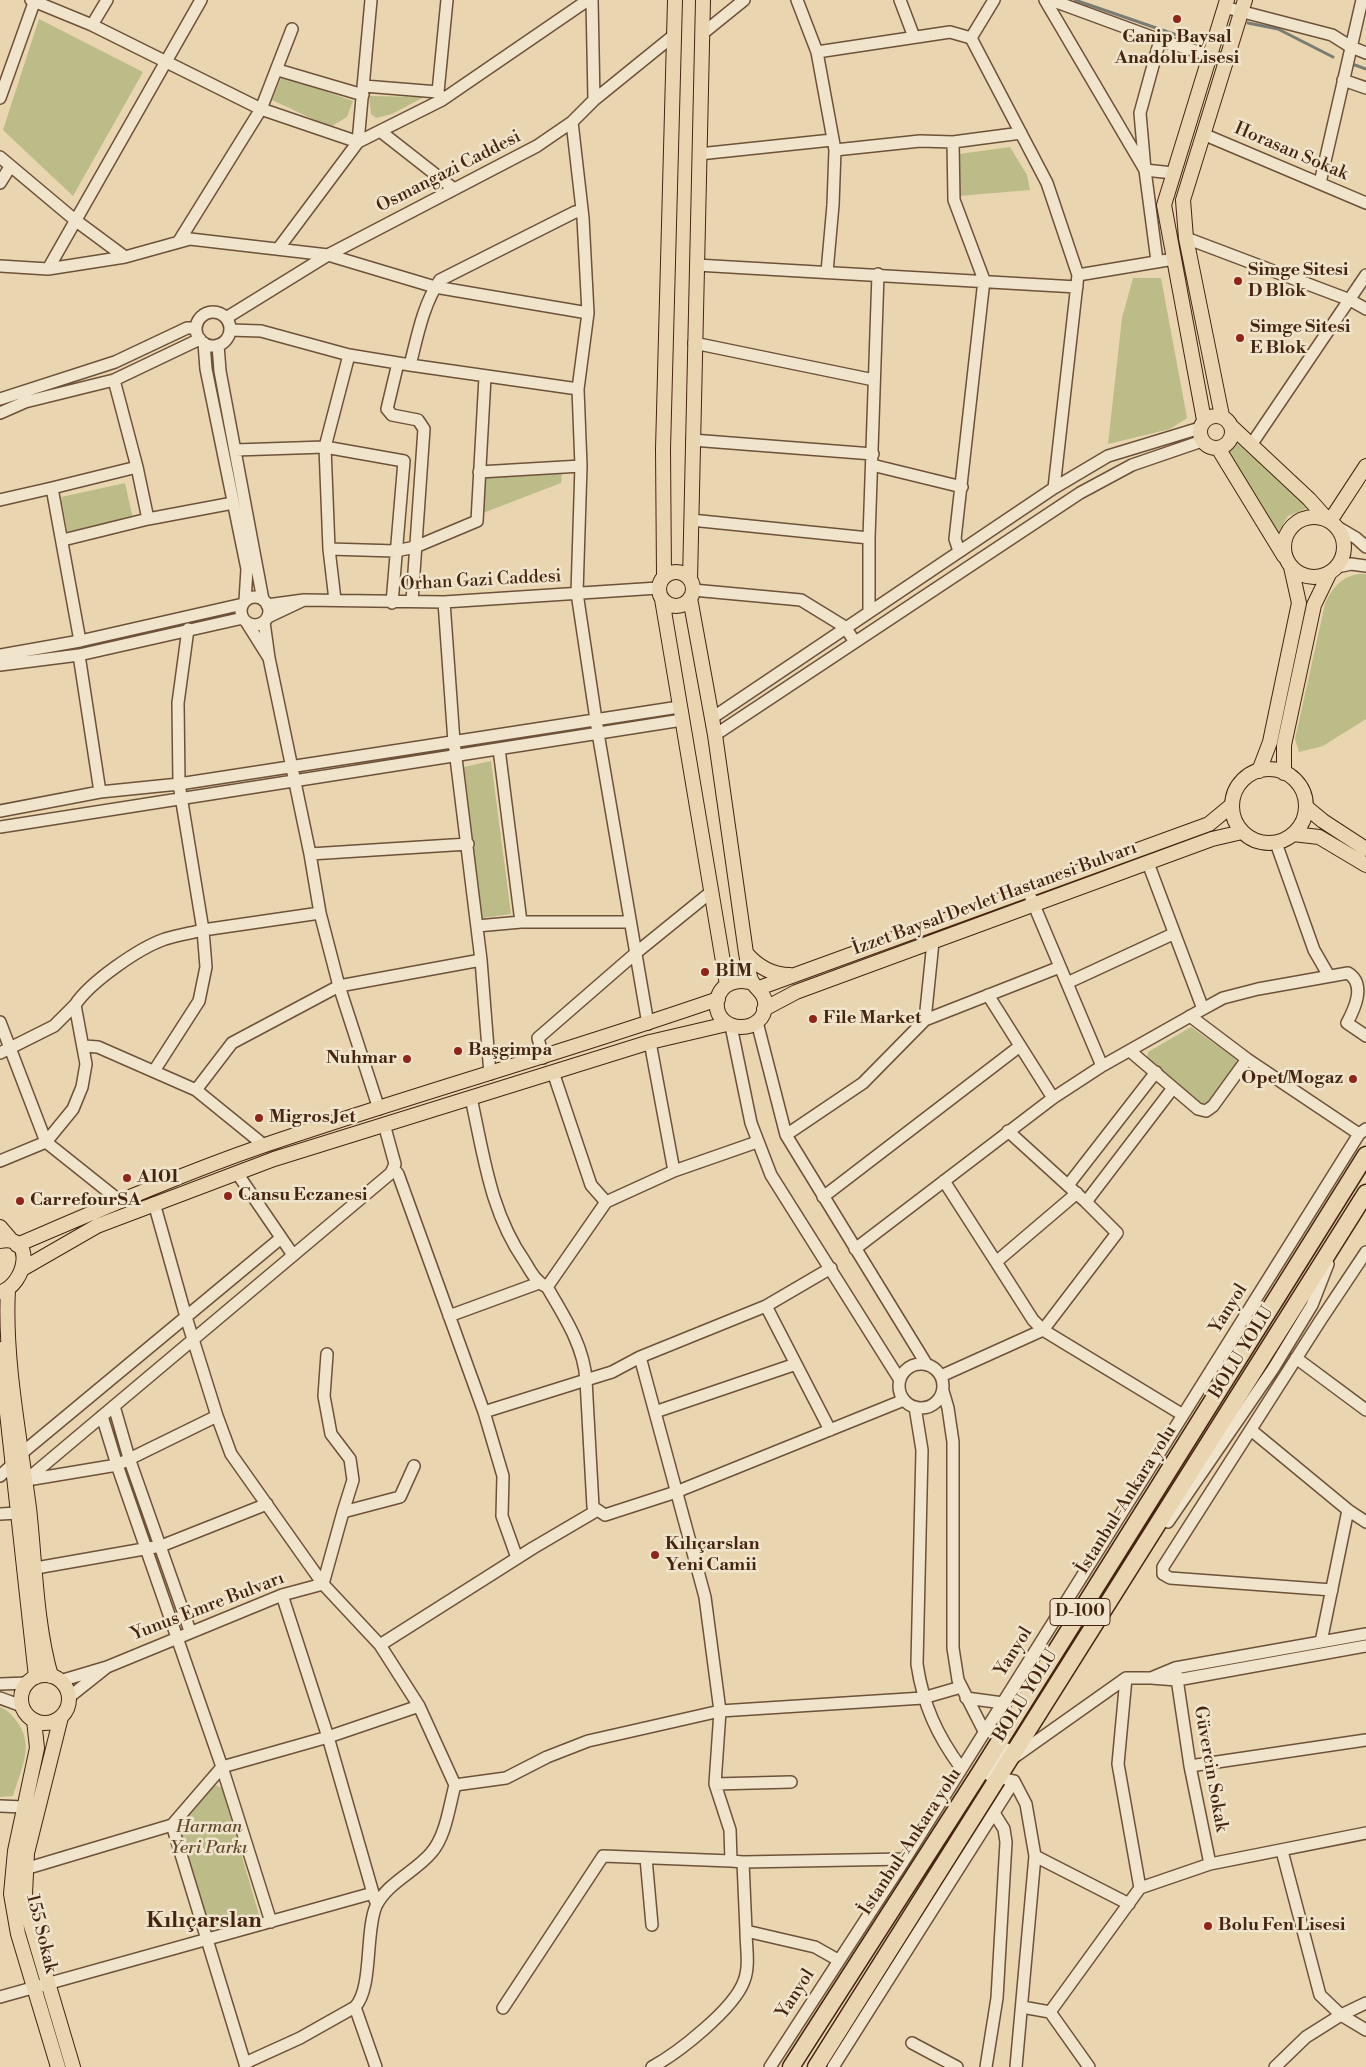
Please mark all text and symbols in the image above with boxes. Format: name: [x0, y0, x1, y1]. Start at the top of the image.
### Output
marker: Canip Baysal Anadolu Lisesi: [1171, 13, 1183, 25]
place label: Canip Baysal Anadolu Lisesi: [1115, 27, 1239, 70]
street label: Horasan Sokak: [1231, 118, 1351, 186]
street label: Osmangazi Caddesi: [373, 126, 525, 218]
place label: Simge Sitesi D Blok: [1248, 260, 1349, 302]
marker: Simge Sitesi D Blok: [1232, 275, 1244, 287]
place label: Simge Sitesi E Blok: [1250, 317, 1351, 359]
marker: Simge Sitesi E Blok: [1234, 332, 1246, 344]
street label: Orhan Gazi Caddesi: [400, 566, 562, 596]
street label: İzzet Baysal Devlet Hastanesi Bulvarı: [850, 837, 1140, 961]
place label: BİM: [715, 961, 752, 983]
marker: BİM: [699, 966, 711, 978]
place label: File Market: [823, 1008, 921, 1030]
marker: File Market: [807, 1013, 819, 1025]
place label: Başgimpa: [468, 1040, 552, 1062]
marker: Başgimpa: [452, 1045, 464, 1057]
place label: Nuhmar: [326, 1048, 397, 1070]
marker: Nuhmar: [401, 1053, 413, 1065]
place label: Opet/Mogaz: [1241, 1068, 1343, 1090]
marker: Opet/Mogaz: [1347, 1073, 1359, 1085]
place label: Migros Jet: [269, 1107, 356, 1129]
marker: Migros Jet: [253, 1112, 265, 1124]
place label: A101: [137, 1167, 179, 1189]
marker: A101: [121, 1172, 133, 1184]
place label: Cansu Eczanesi: [238, 1185, 368, 1207]
place label: CarrefourSA: [30, 1190, 141, 1212]
marker: Cansu Eczanesi: [222, 1190, 234, 1202]
marker: CarrefourSA: [14, 1195, 26, 1207]
street label: Yanyol: [1205, 1280, 1253, 1338]
street label: BOLU YOLU: [1205, 1303, 1279, 1403]
street label: İstanbul-Ankara yolu: [1073, 1422, 1181, 1578]
place label: Kılıçarslan Yeni Camii: [665, 1534, 760, 1576]
marker: Kılıçarslan Yeni Camii: [649, 1549, 661, 1561]
street label: Yunus Emre Bulvarı: [128, 1568, 288, 1646]
road number: D-100: [1050, 1598, 1110, 1625]
street label: Yanyol: [990, 1623, 1038, 1681]
street label: BOLU YOLU: [989, 1646, 1063, 1746]
street label: Güvercin Sokak: [1188, 1704, 1232, 1834]
street label: İstanbul-Ankara yolu: [855, 1764, 967, 1920]
park label: Harman Yeri Parkı: [170, 1817, 248, 1860]
street label: 155 Sokak: [21, 1892, 61, 1976]
district label: Kılıçarslan: [146, 1909, 262, 1935]
place label: Bolu Fen Lisesi: [1218, 1915, 1346, 1937]
marker: Bolu Fen Lisesi: [1202, 1920, 1214, 1932]
street label: Yanyol: [772, 1965, 820, 2023]

